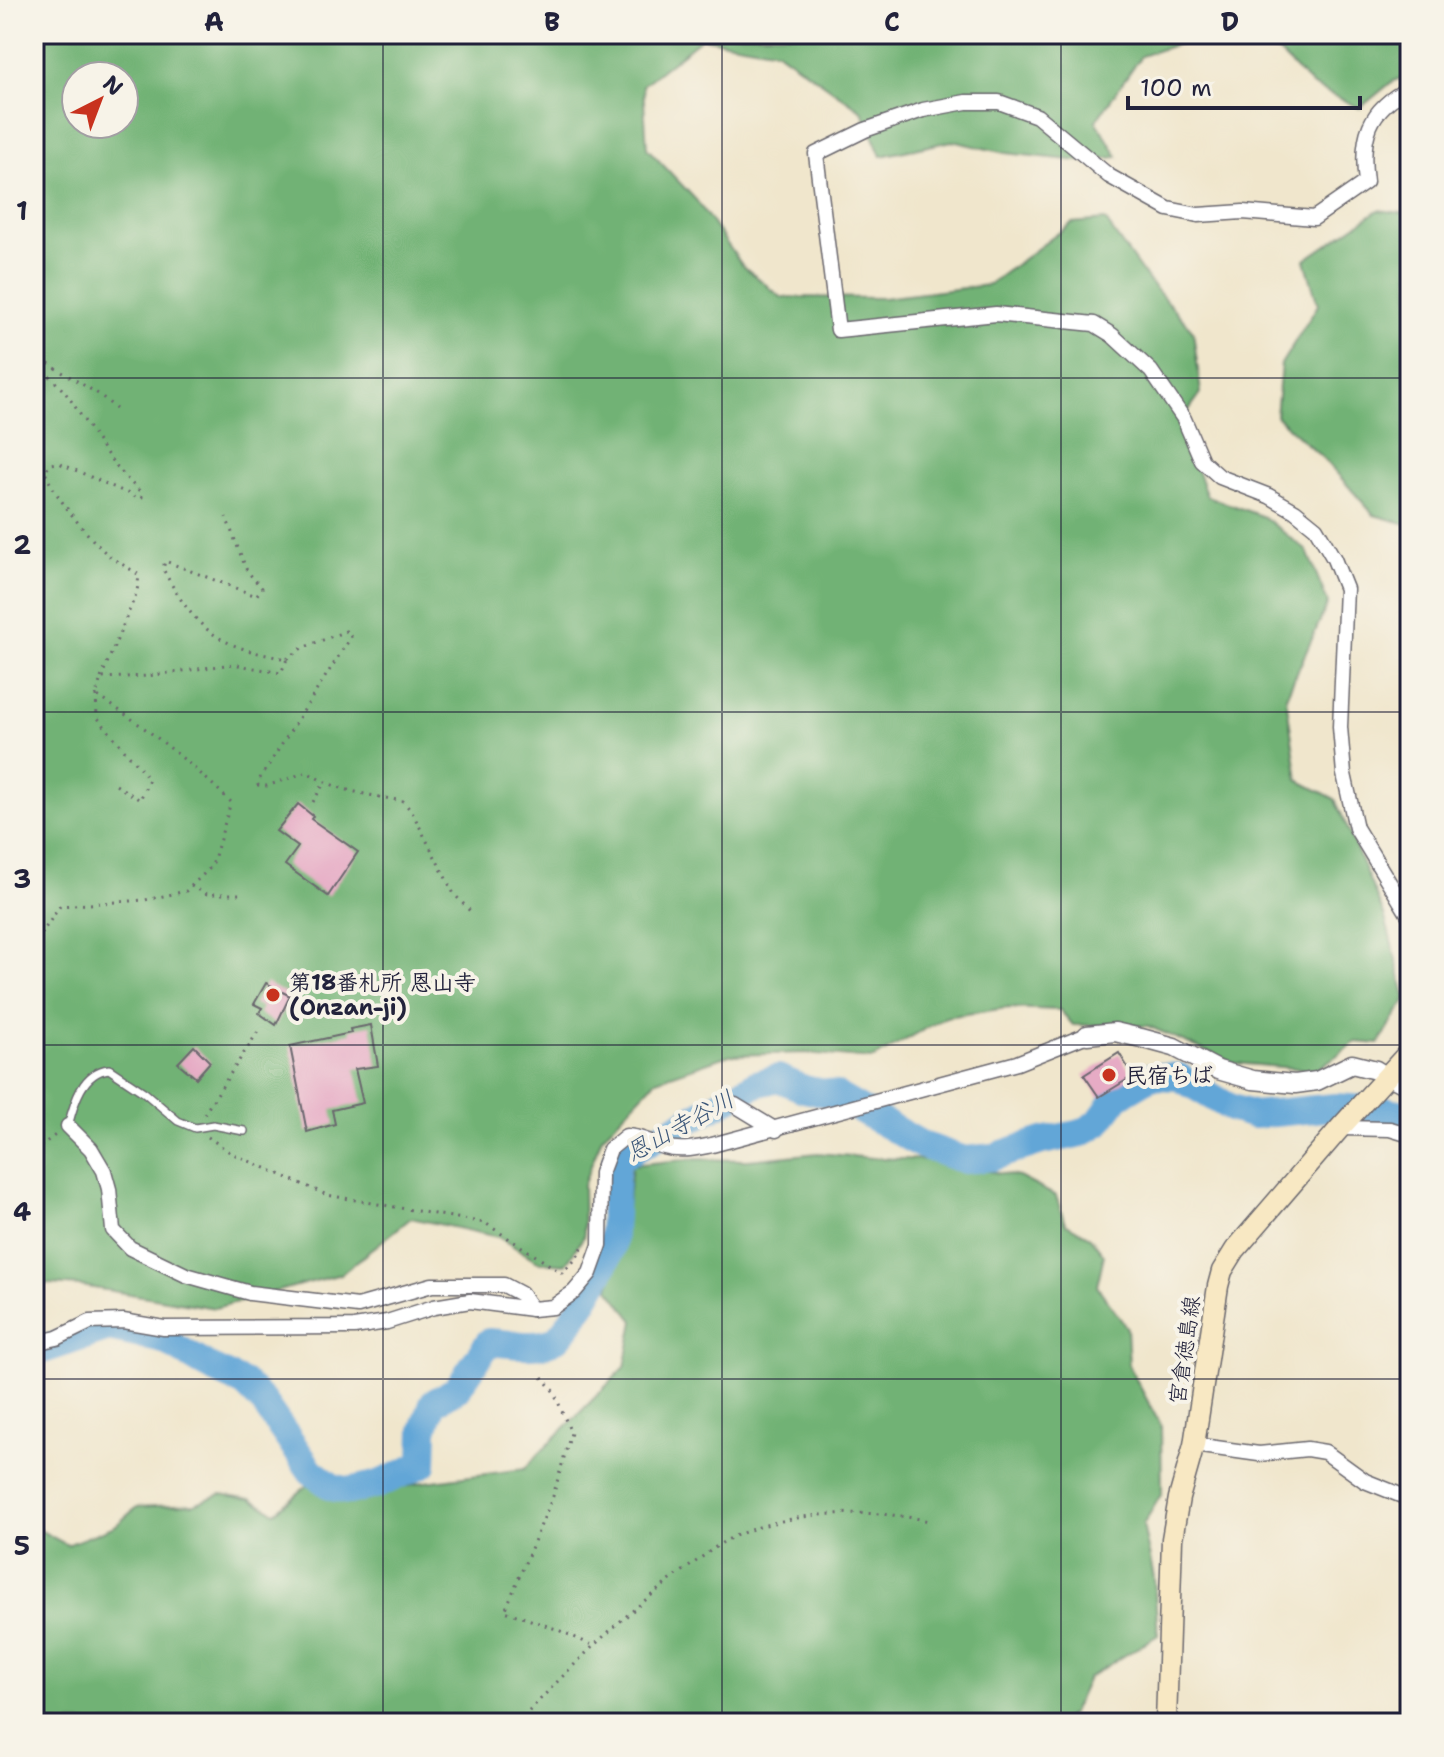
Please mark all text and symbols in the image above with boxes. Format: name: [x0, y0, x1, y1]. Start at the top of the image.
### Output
text: A: [204, 4, 224, 39]
text: B: [544, 4, 560, 39]
text: C: [884, 4, 900, 39]
text: D: [1221, 4, 1239, 39]
north arrow: [60, 60, 140, 140]
scale bar: [1128, 60, 1360, 110]
text: N: [97, 69, 129, 102]
text: 100 m: [1140, 72, 1212, 104]
text: 1: [16, 193, 28, 228]
text: 2: [13, 527, 31, 562]
text: 3: [13, 861, 31, 896]
place label: 第18番札所 恩山寺 (Onzan-ji): [289, 968, 476, 1022]
marker: 第18番札所 恩山寺 (Onzan-ji): [264, 986, 282, 1004]
place label: 民宿ちば: [1125, 1061, 1213, 1090]
marker: 民宿ちば: [1100, 1066, 1118, 1084]
water label: 恩山寺谷川: [620, 1083, 740, 1169]
text: 4: [13, 1194, 31, 1229]
street label: 宮倉徳島線: [1162, 1294, 1207, 1407]
text: 5: [14, 1528, 30, 1563]

